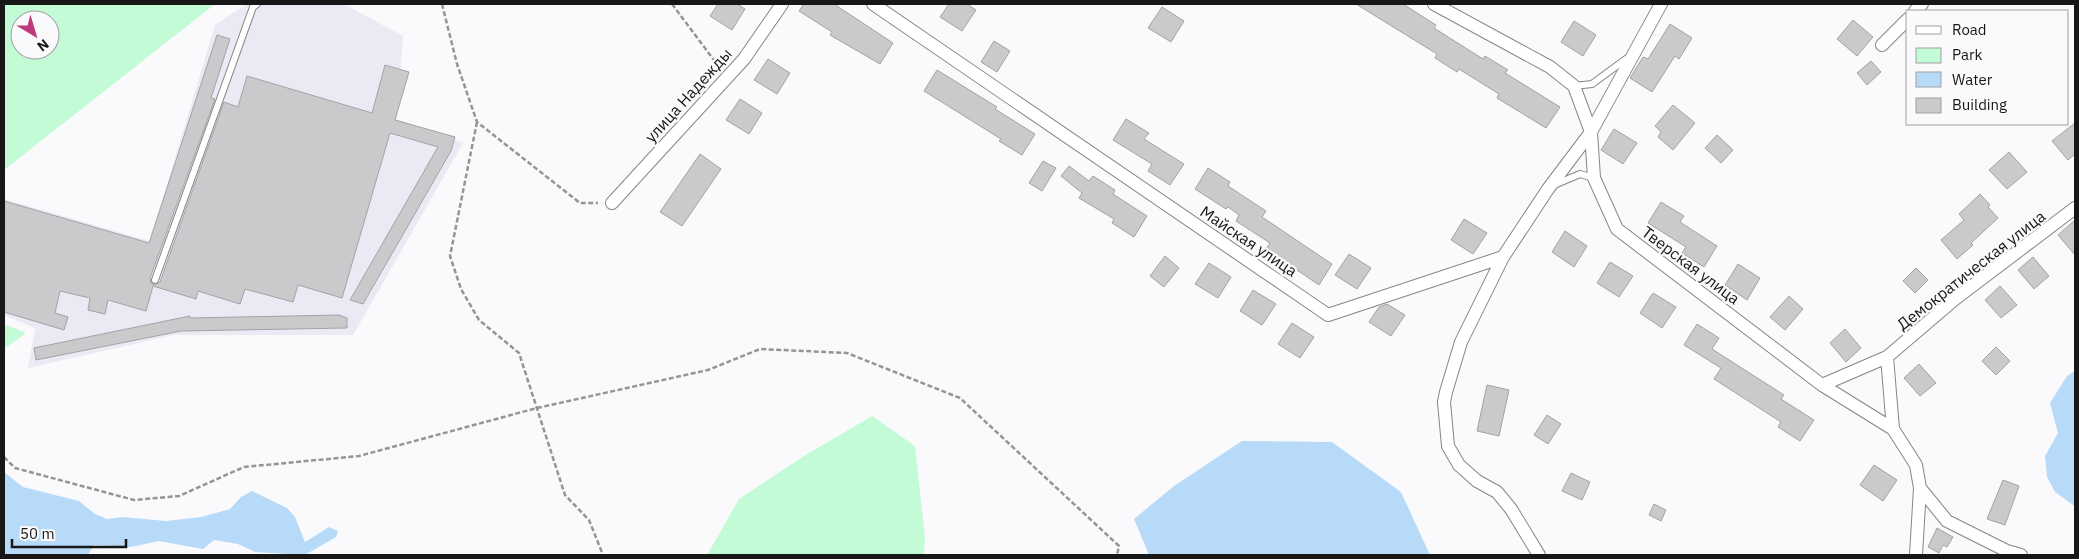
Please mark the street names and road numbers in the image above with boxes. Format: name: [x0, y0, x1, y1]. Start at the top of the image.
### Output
street label: улица Надежды: [640, 44, 736, 146]
street label: Майская улица: [1197, 201, 1302, 281]
street label: Демократическая улица: [1893, 206, 2050, 334]
street label: Тверская улица: [1638, 222, 1744, 309]

